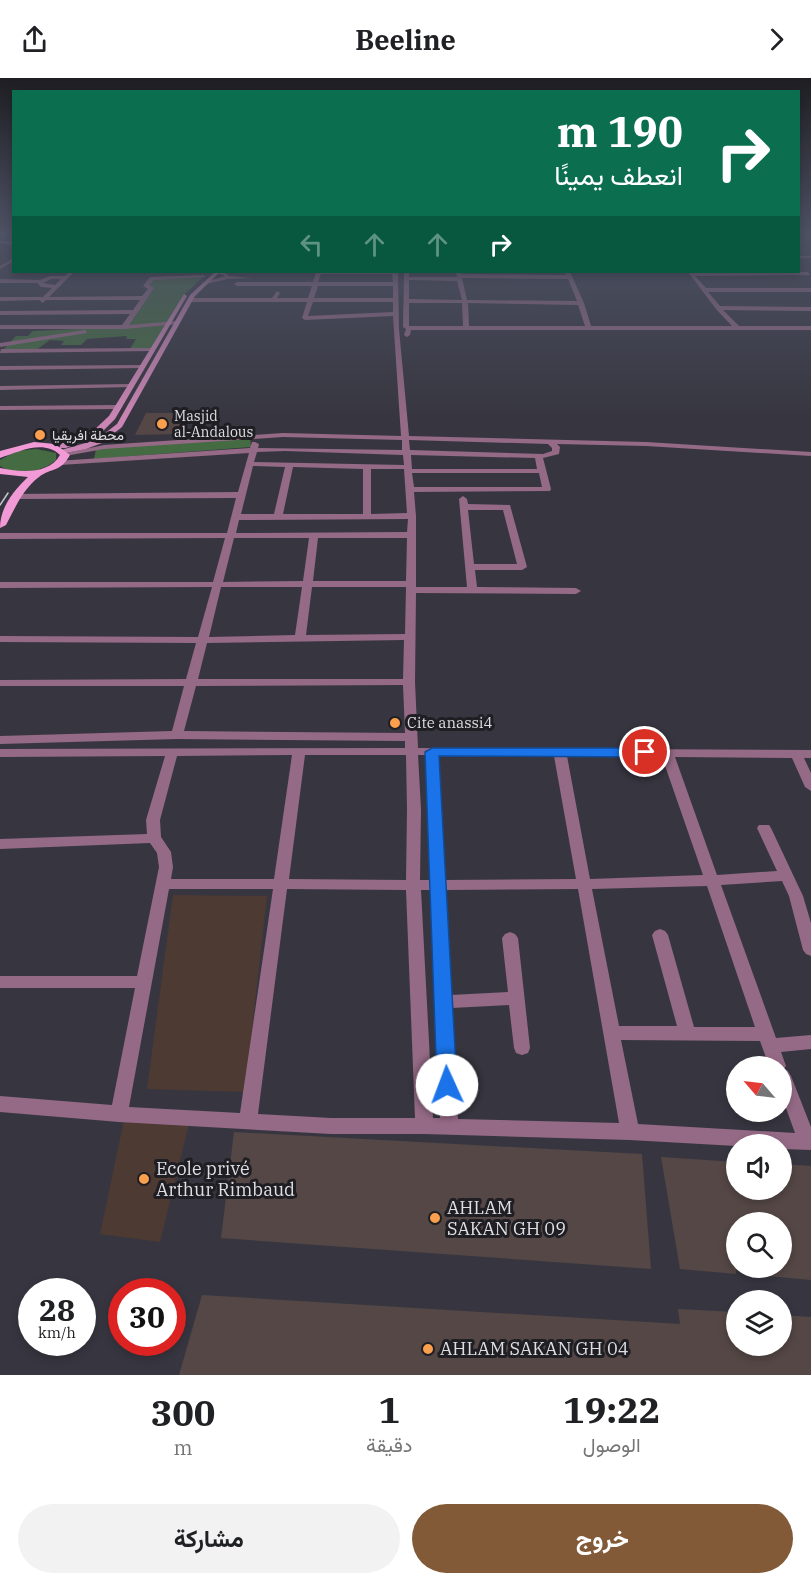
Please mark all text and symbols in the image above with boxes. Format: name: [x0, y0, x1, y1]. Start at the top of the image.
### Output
text: Beeline: [355, 22, 456, 57]
icon: share: [18, 23, 51, 56]
icon: forward: [760, 23, 793, 56]
text: 190 m: [557, 104, 683, 159]
icon: right: [704, 114, 782, 192]
text: انعطف يمينًا: [554, 157, 683, 192]
icon: left: [295, 228, 328, 261]
icon: ahead: [358, 228, 391, 261]
icon: ahead: [421, 228, 454, 261]
icon: right: [484, 228, 517, 261]
place label: Masjid al-Andalous: [174, 407, 253, 441]
marker: Masjid al-Andalous: [155, 417, 169, 431]
place label: محطة افريقيا: [52, 426, 124, 444]
marker: محطة افريقيا: [33, 428, 47, 442]
place label: Cite anassi4: [407, 713, 493, 732]
marker: Cite anassi4: [388, 716, 402, 730]
pin: [619, 726, 670, 777]
icon: arrive: [628, 735, 661, 768]
position arrow: [415, 1053, 479, 1117]
north arrow: [726, 1056, 792, 1122]
map controls: [726, 1056, 792, 1356]
button: sound: [726, 1134, 792, 1200]
place label: Ecole privé Arthur Rimbaud: [156, 1157, 295, 1201]
marker: Ecole privé Arthur Rimbaud: [137, 1172, 151, 1186]
place label: AHLAM SAKAN GH 09: [447, 1196, 566, 1240]
marker: AHLAM SAKAN GH 09: [428, 1211, 442, 1225]
button: search: [726, 1212, 792, 1278]
speed limit sign: 30: [108, 1278, 186, 1356]
text: 28: [39, 1290, 75, 1329]
button: layers: [726, 1290, 792, 1356]
text: km/h: [38, 1323, 76, 1342]
place label: AHLAM SAKAN GH 04: [440, 1337, 629, 1360]
marker: AHLAM SAKAN GH 04: [421, 1342, 435, 1356]
text: 1: [378, 1386, 400, 1433]
text: 19:22: [563, 1386, 660, 1433]
text: 300: [151, 1389, 215, 1436]
text: دقيقة: [366, 1431, 412, 1458]
text: الوصول: [583, 1431, 641, 1458]
text: m: [174, 1434, 193, 1461]
button: مشاركة: [18, 1504, 400, 1573]
button: خروج: [412, 1504, 793, 1573]

